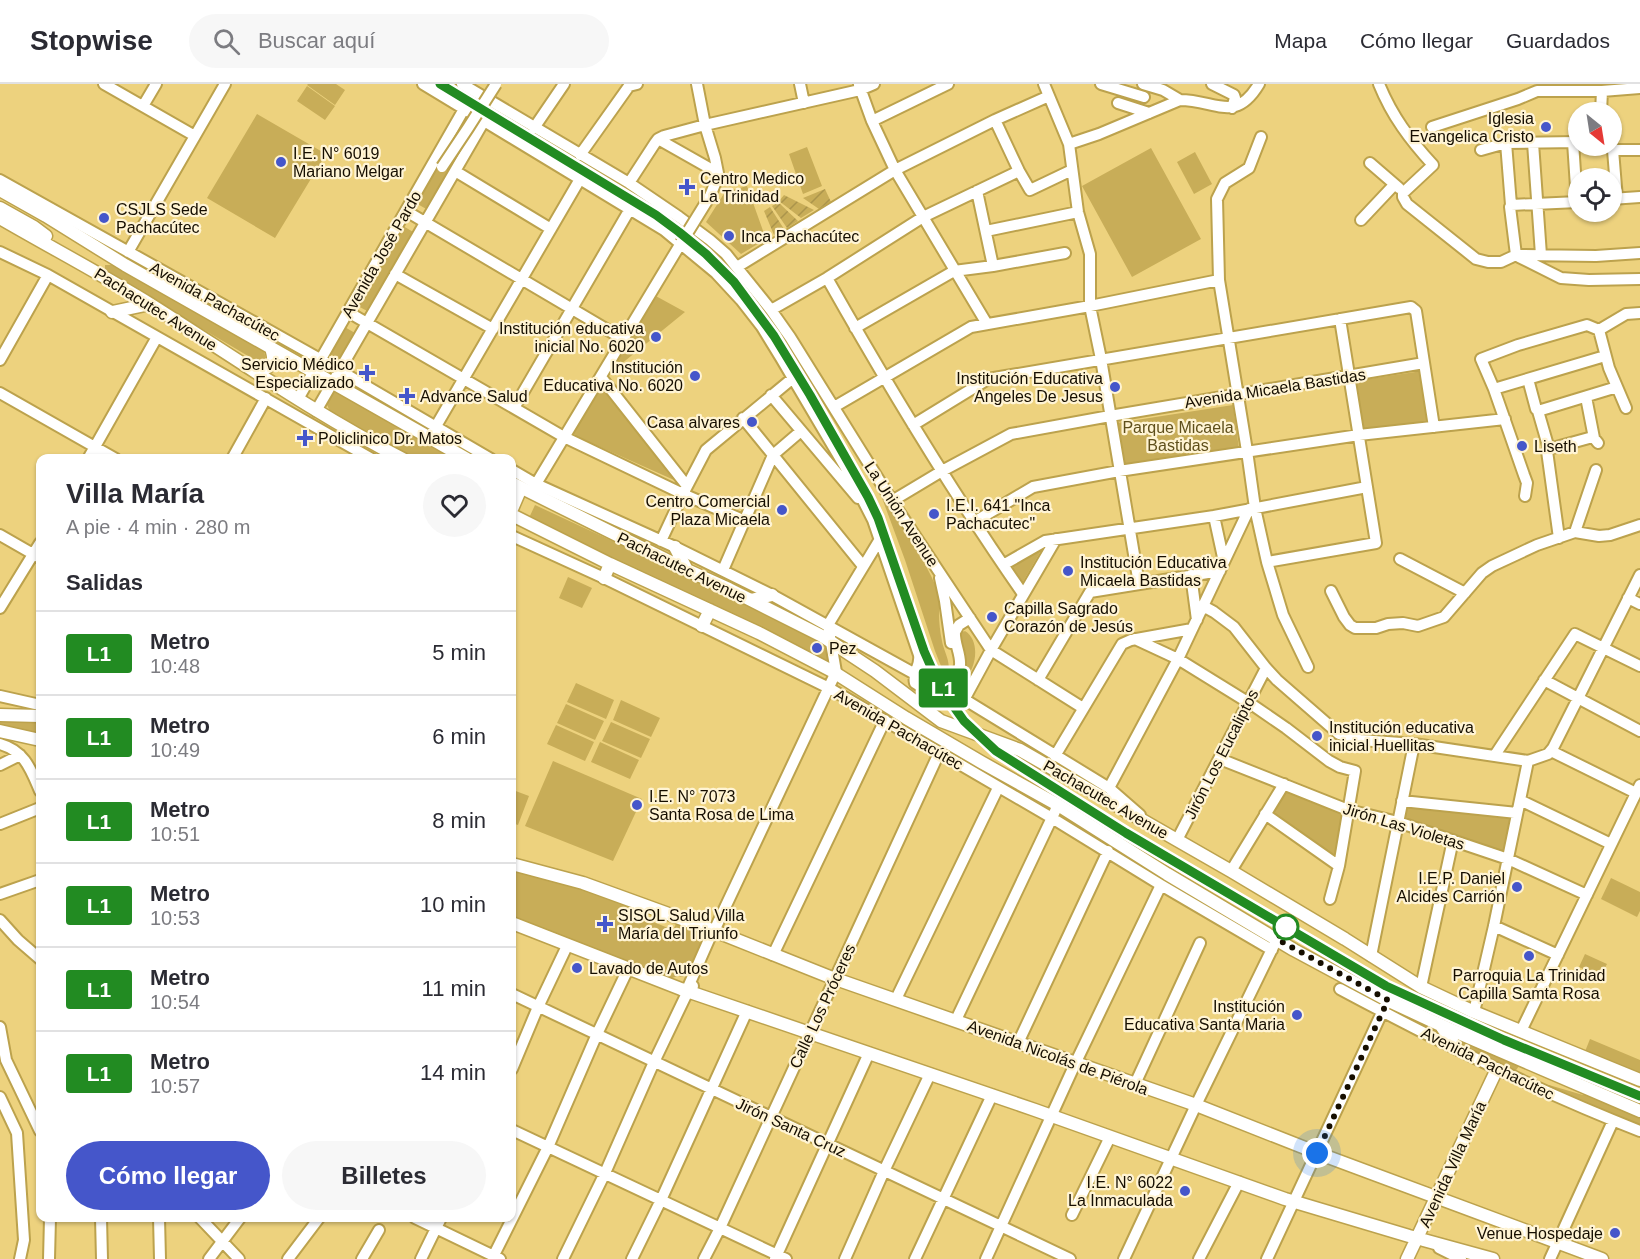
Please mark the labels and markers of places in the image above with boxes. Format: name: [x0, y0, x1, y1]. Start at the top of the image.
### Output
place label: Iglesia Evangelica Cristo: [1410, 110, 1534, 145]
marker: Iglesia Evangelica Cristo: [1539, 120, 1553, 134]
place label: I.E. N° 6019 Mariano Melgar: [293, 145, 405, 180]
marker: I.E. N° 6019 Mariano Melgar: [274, 155, 288, 169]
place label: Centro Medico La Trinidad: [700, 170, 804, 205]
marker: Centro Medico La Trinidad: [678, 178, 696, 196]
place label: CSJLS Sede Pachacútec: [116, 201, 208, 236]
marker: CSJLS Sede Pachacútec: [97, 211, 111, 225]
place label: Inca Pachacútec: [741, 228, 859, 245]
marker: Inca Pachacútec: [722, 229, 736, 243]
place label: Institución educativa inicial No. 6020: [499, 320, 644, 355]
marker: Institución educativa inicial No. 6020: [649, 330, 663, 344]
place label: Servicio Médico Especializado: [241, 356, 354, 391]
place label: Institución Educativa No. 6020: [543, 359, 683, 394]
marker: Servicio Médico Especializado: [358, 364, 376, 382]
marker: Institución Educativa No. 6020: [688, 369, 702, 383]
place label: Institución Educativa Angeles De Jesus: [956, 370, 1103, 405]
marker: Institución Educativa Angeles De Jesus: [1108, 380, 1122, 394]
marker: Advance Salud: [398, 387, 416, 405]
place label: Advance Salud: [420, 388, 528, 405]
place label: Casa alvares: [647, 414, 740, 431]
marker: Casa alvares: [745, 415, 759, 429]
marker: Policlinico Dr. Matos: [296, 429, 314, 447]
place label: Policlinico Dr. Matos: [318, 430, 462, 447]
place label: Liseth: [1534, 438, 1577, 455]
marker: Liseth: [1515, 439, 1529, 453]
place label: Centro Comercial Plaza Micaela: [646, 493, 770, 528]
place label: I.E.I. 641 "Inca Pachacutec": [946, 497, 1051, 532]
marker: Centro Comercial Plaza Micaela: [775, 503, 789, 517]
marker: I.E.I. 641 "Inca Pachacutec": [927, 507, 941, 521]
place label: Institución Educativa Micaela Bastidas: [1080, 554, 1227, 589]
marker: Institución Educativa Micaela Bastidas: [1061, 564, 1075, 578]
place label: Capilla Sagrado Corazón de Jesús: [1004, 600, 1133, 635]
marker: Capilla Sagrado Corazón de Jesús: [985, 610, 999, 624]
place label: Pez: [829, 640, 857, 657]
marker: Pez: [810, 641, 824, 655]
place label: Institución educativa inicial Huellitas: [1329, 719, 1474, 754]
marker: Institución educativa inicial Huellitas: [1310, 729, 1324, 743]
place label: I.E. N° 7073 Santa Rosa de Lima: [649, 788, 794, 823]
marker: I.E. N° 7073 Santa Rosa de Lima: [630, 798, 644, 812]
place label: I.E.P. Daniel Alcides Carrión: [1397, 870, 1505, 905]
marker: I.E.P. Daniel Alcides Carrión: [1510, 880, 1524, 894]
place label: SISOL Salud Villa María del Triunfo: [618, 907, 744, 942]
unlabelled marker: [1273, 914, 1299, 940]
marker: SISOL Salud Villa María del Triunfo: [596, 915, 614, 933]
marker: Parroquia La Trinidad Capilla Samta Rosa: [1522, 949, 1536, 963]
place label: Lavado de Autos: [589, 960, 708, 977]
marker: Lavado de Autos: [570, 961, 584, 975]
place label: Parroquia La Trinidad Capilla Samta Rosa: [1453, 967, 1605, 1002]
place label: Institución Educativa Santa Maria: [1124, 998, 1285, 1033]
marker: Institución Educativa Santa Maria: [1290, 1008, 1304, 1022]
place label: I.E. N° 6022 La Inmaculada: [1068, 1174, 1173, 1209]
marker: I.E. N° 6022 La Inmaculada: [1178, 1184, 1192, 1198]
place label: Venue Hospedaje: [1477, 1225, 1603, 1242]
marker: Venue Hospedaje: [1608, 1226, 1622, 1240]

